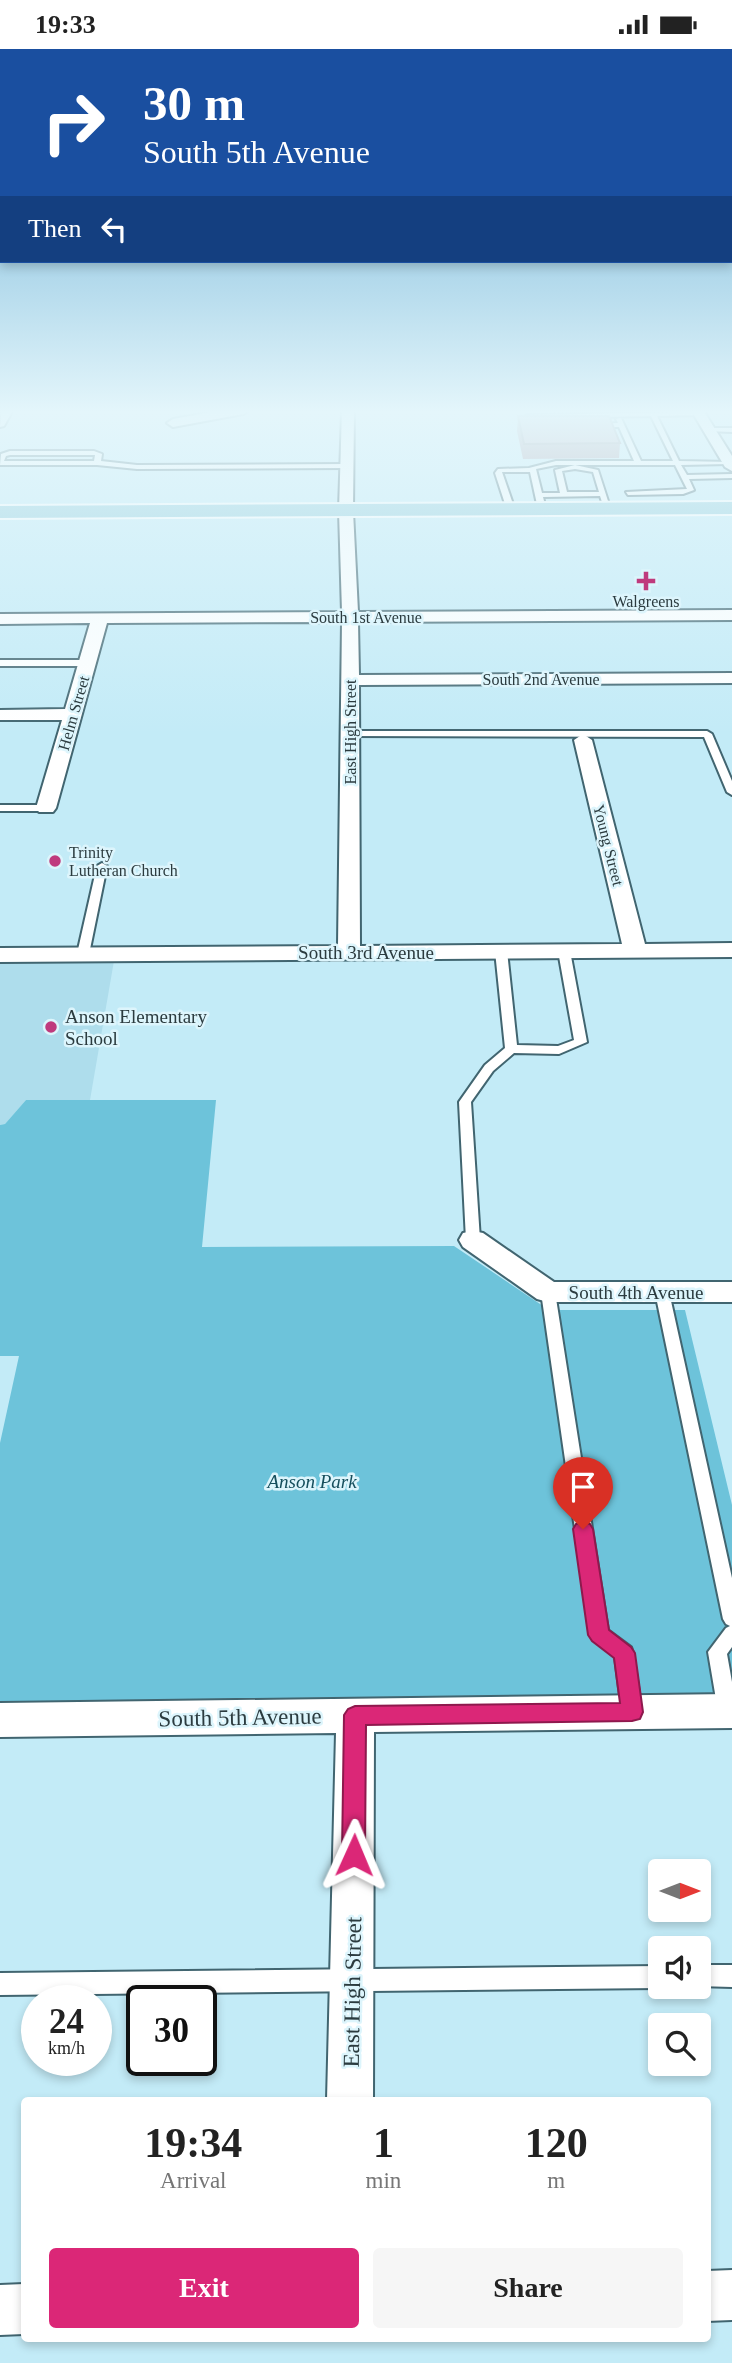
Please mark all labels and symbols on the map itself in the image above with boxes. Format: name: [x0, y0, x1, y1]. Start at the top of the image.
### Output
marker: Walgreens: [638, 573, 654, 589]
place label: Walgreens: [612, 593, 680, 611]
street label: South 1st Avenue: [310, 609, 422, 626]
street label: South 2nd Avenue: [482, 671, 600, 688]
street label: Helm Street: [55, 673, 92, 752]
street label: East High Street: [342, 679, 360, 784]
street label: Young Street: [589, 803, 627, 888]
place label: Trinity Lutheran Church: [69, 844, 178, 879]
marker: Trinity Lutheran Church: [47, 853, 63, 869]
street label: South 3rd Avenue: [298, 942, 434, 963]
place label: Anson Elementary School: [65, 1006, 207, 1049]
marker: Anson Elementary School: [43, 1019, 59, 1035]
street label: South 4th Avenue: [569, 1282, 703, 1303]
pin: [553, 1457, 613, 1529]
park label: Anson Park: [265, 1471, 357, 1492]
street label: South 5th Avenue: [158, 1704, 322, 1731]
position arrow: [317, 1818, 391, 1892]
north arrow: [648, 1859, 710, 1921]
street label: East High Street: [339, 1916, 366, 2068]
speed limit sign: 30: [126, 1985, 217, 2076]

